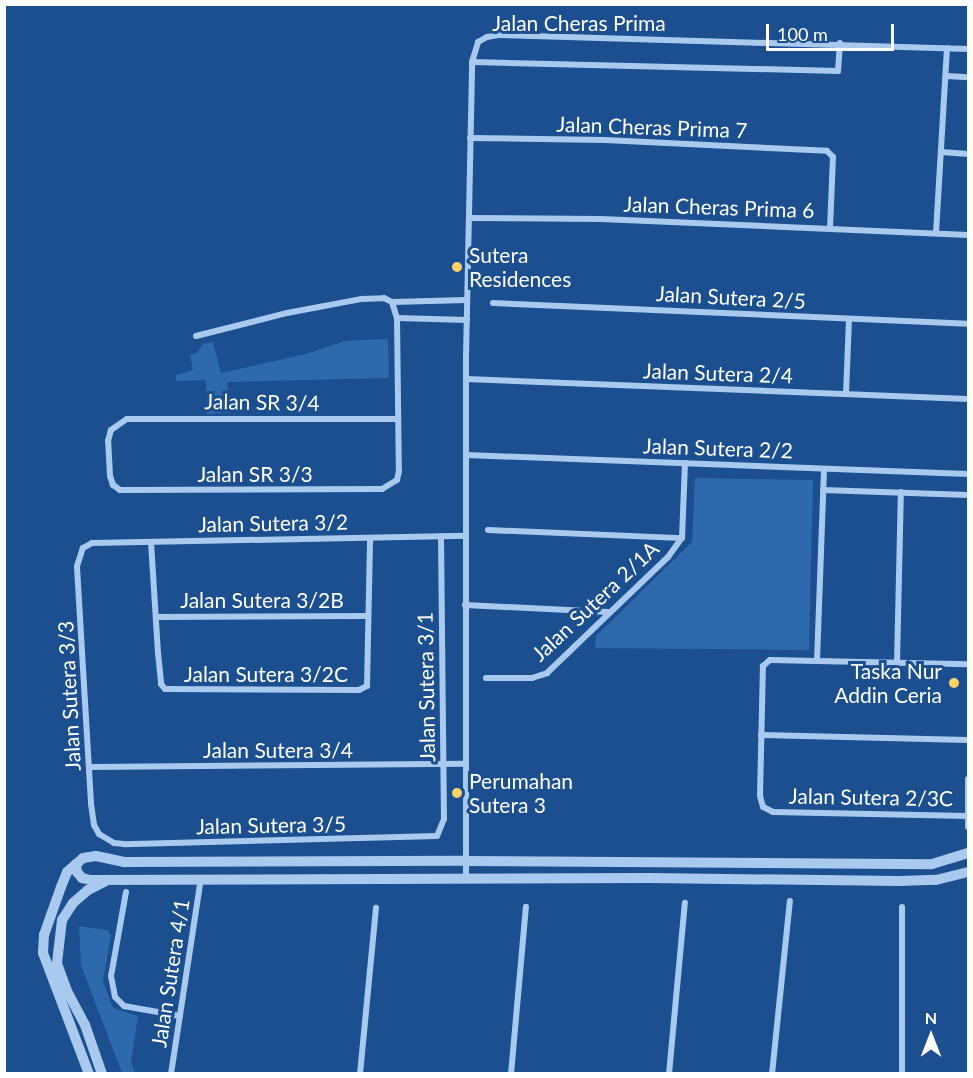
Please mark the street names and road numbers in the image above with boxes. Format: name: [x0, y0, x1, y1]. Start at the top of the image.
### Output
street label: Jalan Cheras Prima: [492, 10, 666, 36]
street label: Jalan Cheras Prima 7: [556, 111, 748, 143]
street label: Jalan Cheras Prima 6: [623, 191, 815, 223]
street label: Jalan Sutera 2/5: [655, 280, 807, 314]
street label: Jalan Sutera 2/4: [643, 358, 793, 388]
street label: Jalan SR 3/4: [204, 388, 320, 416]
street label: Jalan Sutera 2/2: [643, 433, 793, 463]
street label: Jalan SR 3/3: [197, 461, 313, 487]
street label: Jalan Sutera 3/2: [198, 509, 348, 537]
street label: Jalan Sutera 2/1A: [526, 536, 664, 666]
street label: Jalan Sutera 3/2B: [180, 587, 344, 613]
street label: Jalan Sutera 3/1: [412, 612, 440, 762]
street label: Jalan Sutera 3/3: [52, 620, 86, 772]
street label: Jalan Sutera 3/2C: [184, 661, 348, 687]
street label: Jalan Sutera 3/4: [203, 737, 353, 763]
street label: Jalan Sutera 2/3C: [789, 783, 953, 811]
street label: Jalan Sutera 3/5: [196, 811, 346, 839]
street label: Jalan Sutera 4/1: [146, 897, 194, 1049]

